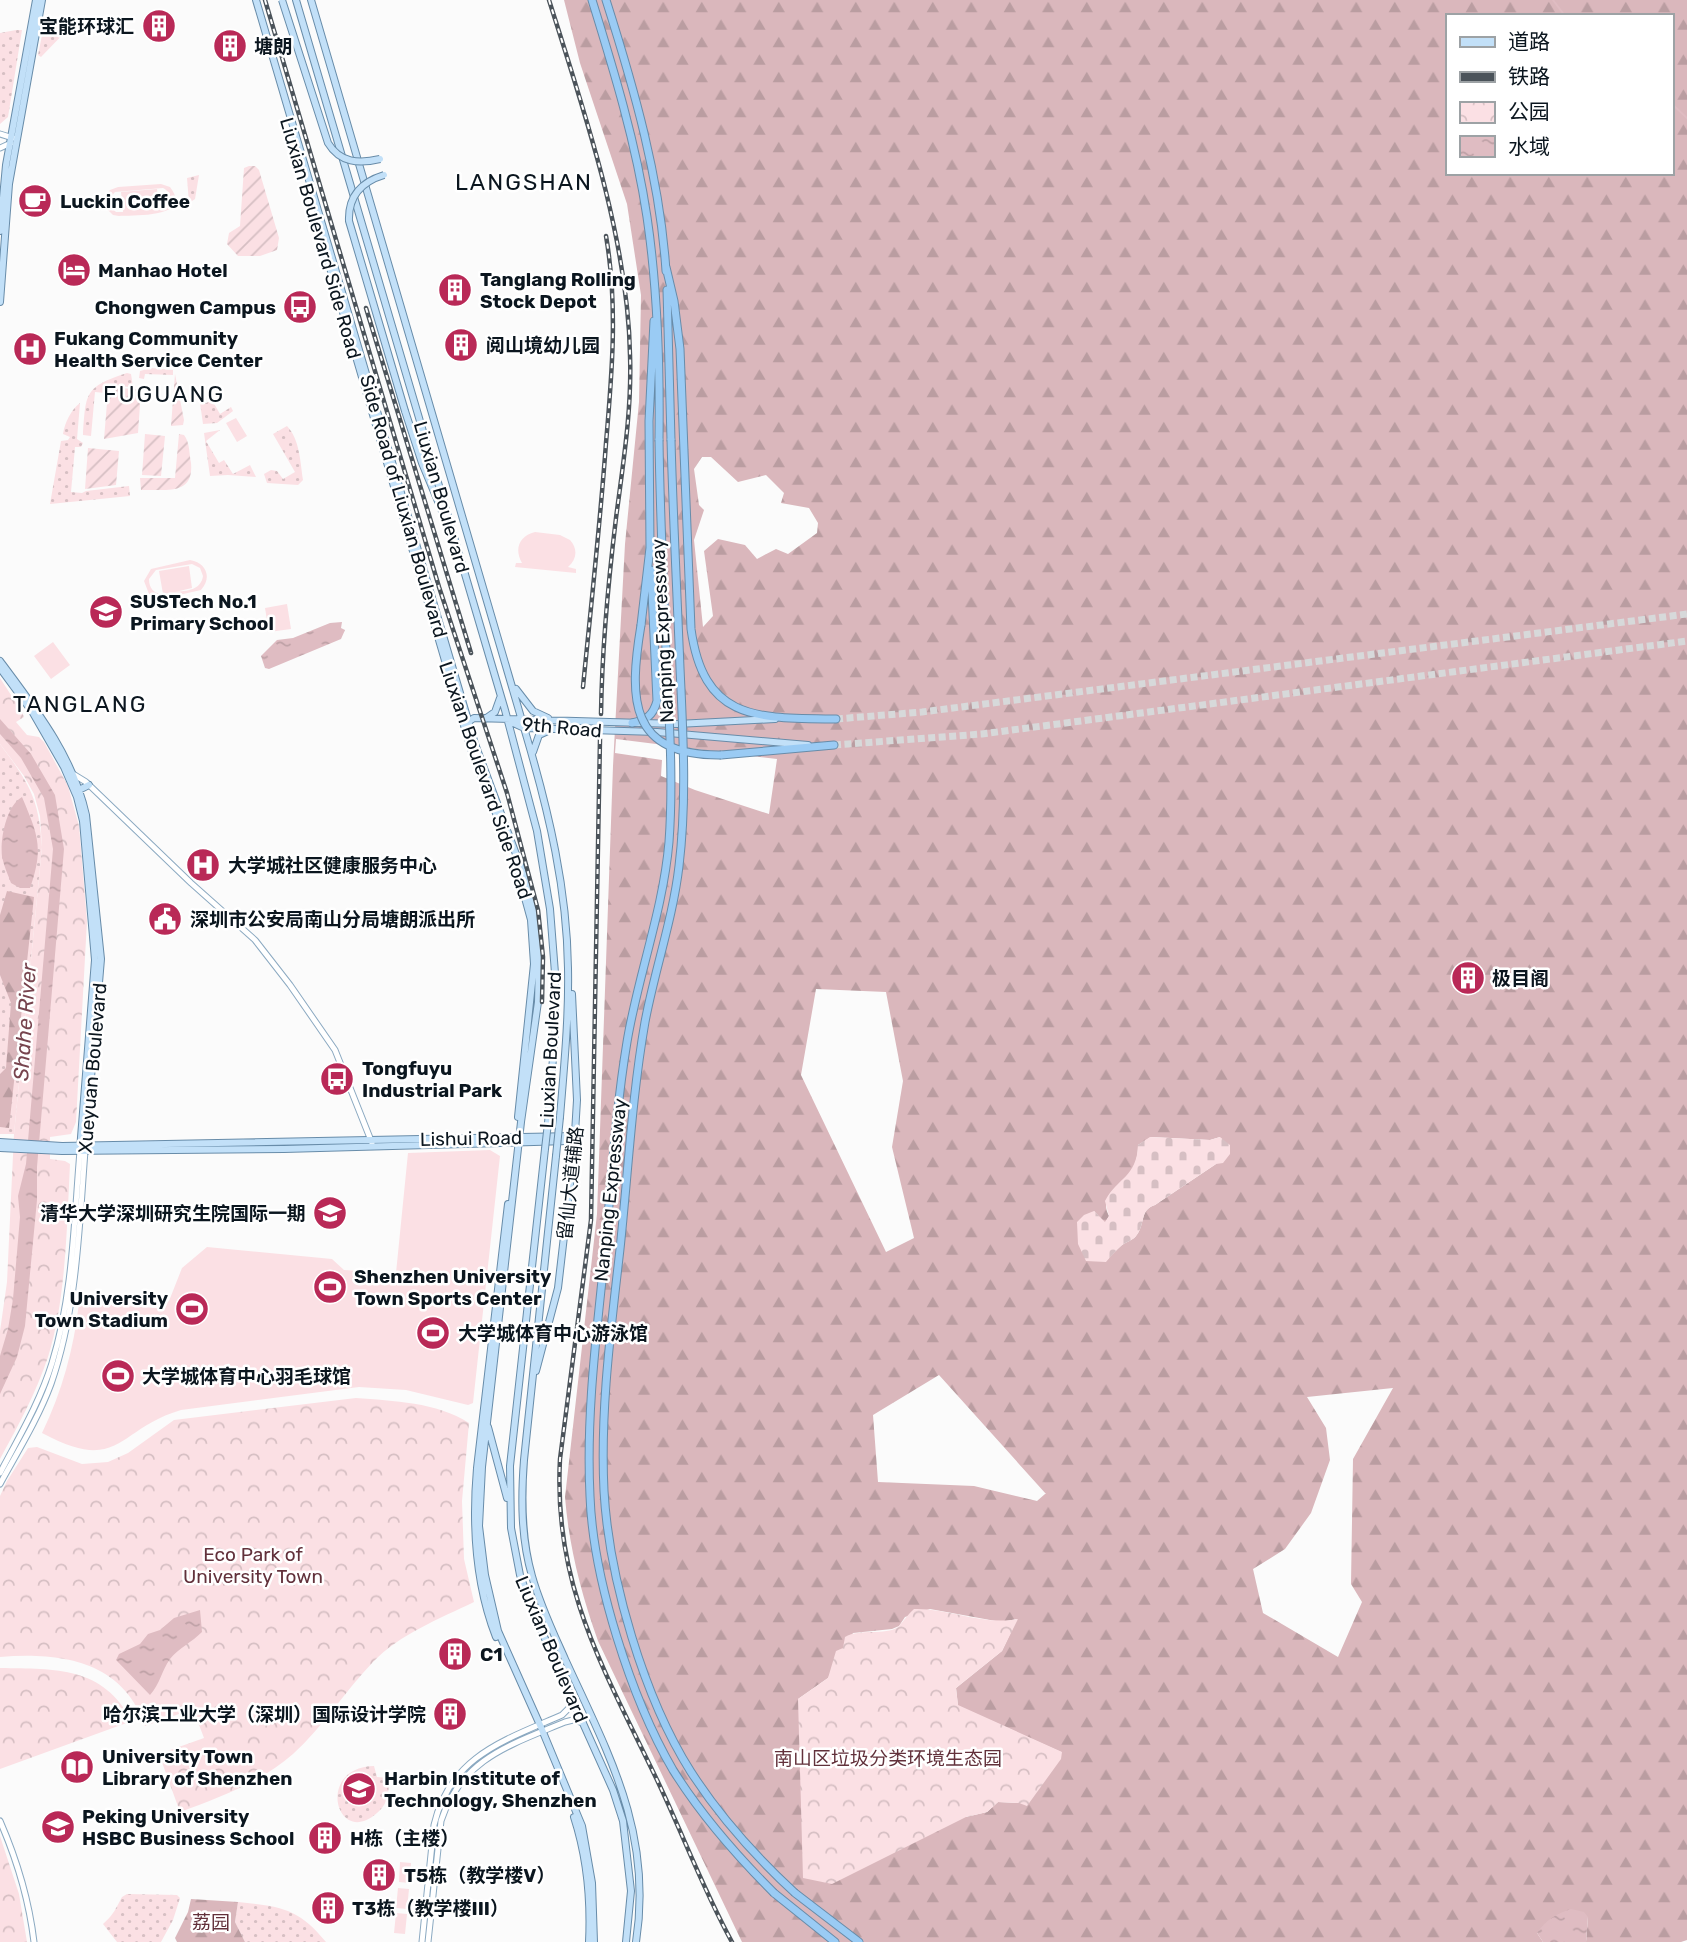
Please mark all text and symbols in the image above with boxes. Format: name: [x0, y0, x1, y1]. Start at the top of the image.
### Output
building icon: 宝能环球汇: [140, 7, 178, 45]
legend: [1446, 14, 1673, 175]
place label: 宝能环球汇: [39, 15, 134, 38]
building icon: 塘朗: [211, 27, 249, 65]
text: 道路: [1508, 29, 1550, 54]
place label: 塘朗: [254, 35, 292, 58]
text: 铁路: [1508, 64, 1550, 89]
text: 公园: [1508, 99, 1550, 124]
street label: Liuxian Boulevard Side Road: [275, 115, 366, 361]
text: 水域: [1508, 134, 1550, 159]
district label: LANGSHAN: [455, 168, 593, 196]
cafe icon: Luckin Coffee: [16, 182, 54, 220]
place label: Luckin Coffee: [60, 190, 190, 213]
hotel icon: Manhao Hotel: [55, 251, 93, 289]
place label: Manhao Hotel: [98, 259, 228, 282]
place label: Tanglang Rolling Stock Depot: [480, 268, 636, 313]
building icon: Tanglang Rolling Stock Depot: [436, 271, 474, 309]
bus stop icon: Chongwen Campus: [281, 288, 319, 326]
place label: Chongwen Campus: [95, 296, 276, 319]
building icon: 阅山境幼儿园: [442, 326, 480, 364]
place label: Fukang Community Health Service Center: [54, 327, 263, 372]
hospital icon: Fukang Community Health Service Center: [11, 330, 49, 368]
place label: 阅山境幼儿园: [486, 334, 600, 357]
street label: Side Road of Liuxian Boulevard: [355, 372, 452, 640]
district label: FUGUANG: [103, 380, 225, 408]
street label: Liuxian Boulevard: [409, 418, 474, 576]
street label: Nanping Expressway: [646, 538, 679, 724]
place label: SUSTech No.1 Primary School: [130, 590, 274, 635]
school or university icon: SUSTech No.1 Primary School: [87, 593, 125, 631]
street label: Liuxian Boulevard Side Road: [434, 658, 537, 902]
district label: TANGLANG: [13, 690, 147, 718]
street label: 9th Road: [521, 713, 603, 742]
hospital icon: 大学城社区健康服务中心: [184, 846, 222, 884]
place label: 大学城社区健康服务中心: [228, 854, 437, 877]
public building icon: 深圳市公安局南山分局塘朗派出所: [146, 900, 184, 938]
place label: 深圳市公安局南山分局塘朗派出所: [190, 908, 475, 931]
building icon: 极目阁: [1449, 959, 1487, 997]
water label: Shahe River: [8, 961, 41, 1082]
place label: 极目阁: [1492, 967, 1549, 990]
street label: Liuxian Boulevard: [535, 971, 566, 1129]
street label: Xueyuan Boulevard: [74, 982, 111, 1154]
place label: Tongfuyu Industrial Park: [362, 1057, 502, 1102]
bus stop icon: Tongfuyu Industrial Park: [318, 1060, 356, 1098]
street label: Nanping Expressway: [589, 1097, 632, 1283]
street label: 留仙大道辅路: [553, 1125, 588, 1241]
street label: Lishui Road: [420, 1126, 522, 1151]
school or university icon: 清华大学深圳研究生院国际一期: [311, 1194, 349, 1232]
place label: 清华大学深圳研究生院国际一期: [40, 1202, 306, 1225]
place label: Shenzhen University Town Sports Center: [354, 1265, 552, 1310]
sports icon: Shenzhen University Town Sports Center: [311, 1268, 349, 1306]
place label: University Town Stadium: [35, 1287, 169, 1332]
sports icon: University Town Stadium: [173, 1290, 211, 1328]
sports icon: 大学城体育中心游泳馆: [414, 1314, 452, 1352]
place label: 大学城体育中心游泳馆: [458, 1322, 648, 1345]
sports icon: 大学城体育中心羽毛球馆: [99, 1357, 137, 1395]
place label: 大学城体育中心羽毛球馆: [142, 1365, 351, 1388]
park label: Eco Park of University Town: [183, 1543, 323, 1588]
street label: Liuxian Boulevard: [510, 1572, 593, 1726]
building icon: C1: [436, 1635, 474, 1673]
place label: C1: [480, 1643, 503, 1666]
building icon: 哈尔滨工业大学（深圳）国际设计学院: [431, 1695, 469, 1733]
place label: 哈尔滨工业大学（深圳）国际设计学院: [103, 1703, 426, 1726]
place label: University Town Library of Shenzhen: [102, 1745, 292, 1790]
park label: 南山区垃圾分类环境生态园: [774, 1747, 1002, 1770]
library icon: University Town Library of Shenzhen: [58, 1748, 96, 1786]
place label: Harbin Institute of Technology, Shenzhen: [384, 1767, 597, 1812]
school or university icon: Harbin Institute of Technology, Shenzhen: [340, 1770, 378, 1808]
place label: Peking University HSBC Business School: [82, 1805, 294, 1850]
school or university icon: Peking University HSBC Business School: [39, 1808, 77, 1846]
building icon: H栋（主楼）: [306, 1819, 344, 1857]
place label: H栋（主楼）: [350, 1827, 459, 1850]
building icon: T5栋（教学楼V）: [360, 1856, 398, 1894]
place label: T5栋（教学楼V）: [404, 1864, 555, 1887]
building icon: T3栋（教学楼III）: [309, 1889, 347, 1927]
place label: T3栋（教学楼III）: [352, 1897, 509, 1920]
park label: 荔园: [192, 1911, 230, 1934]

